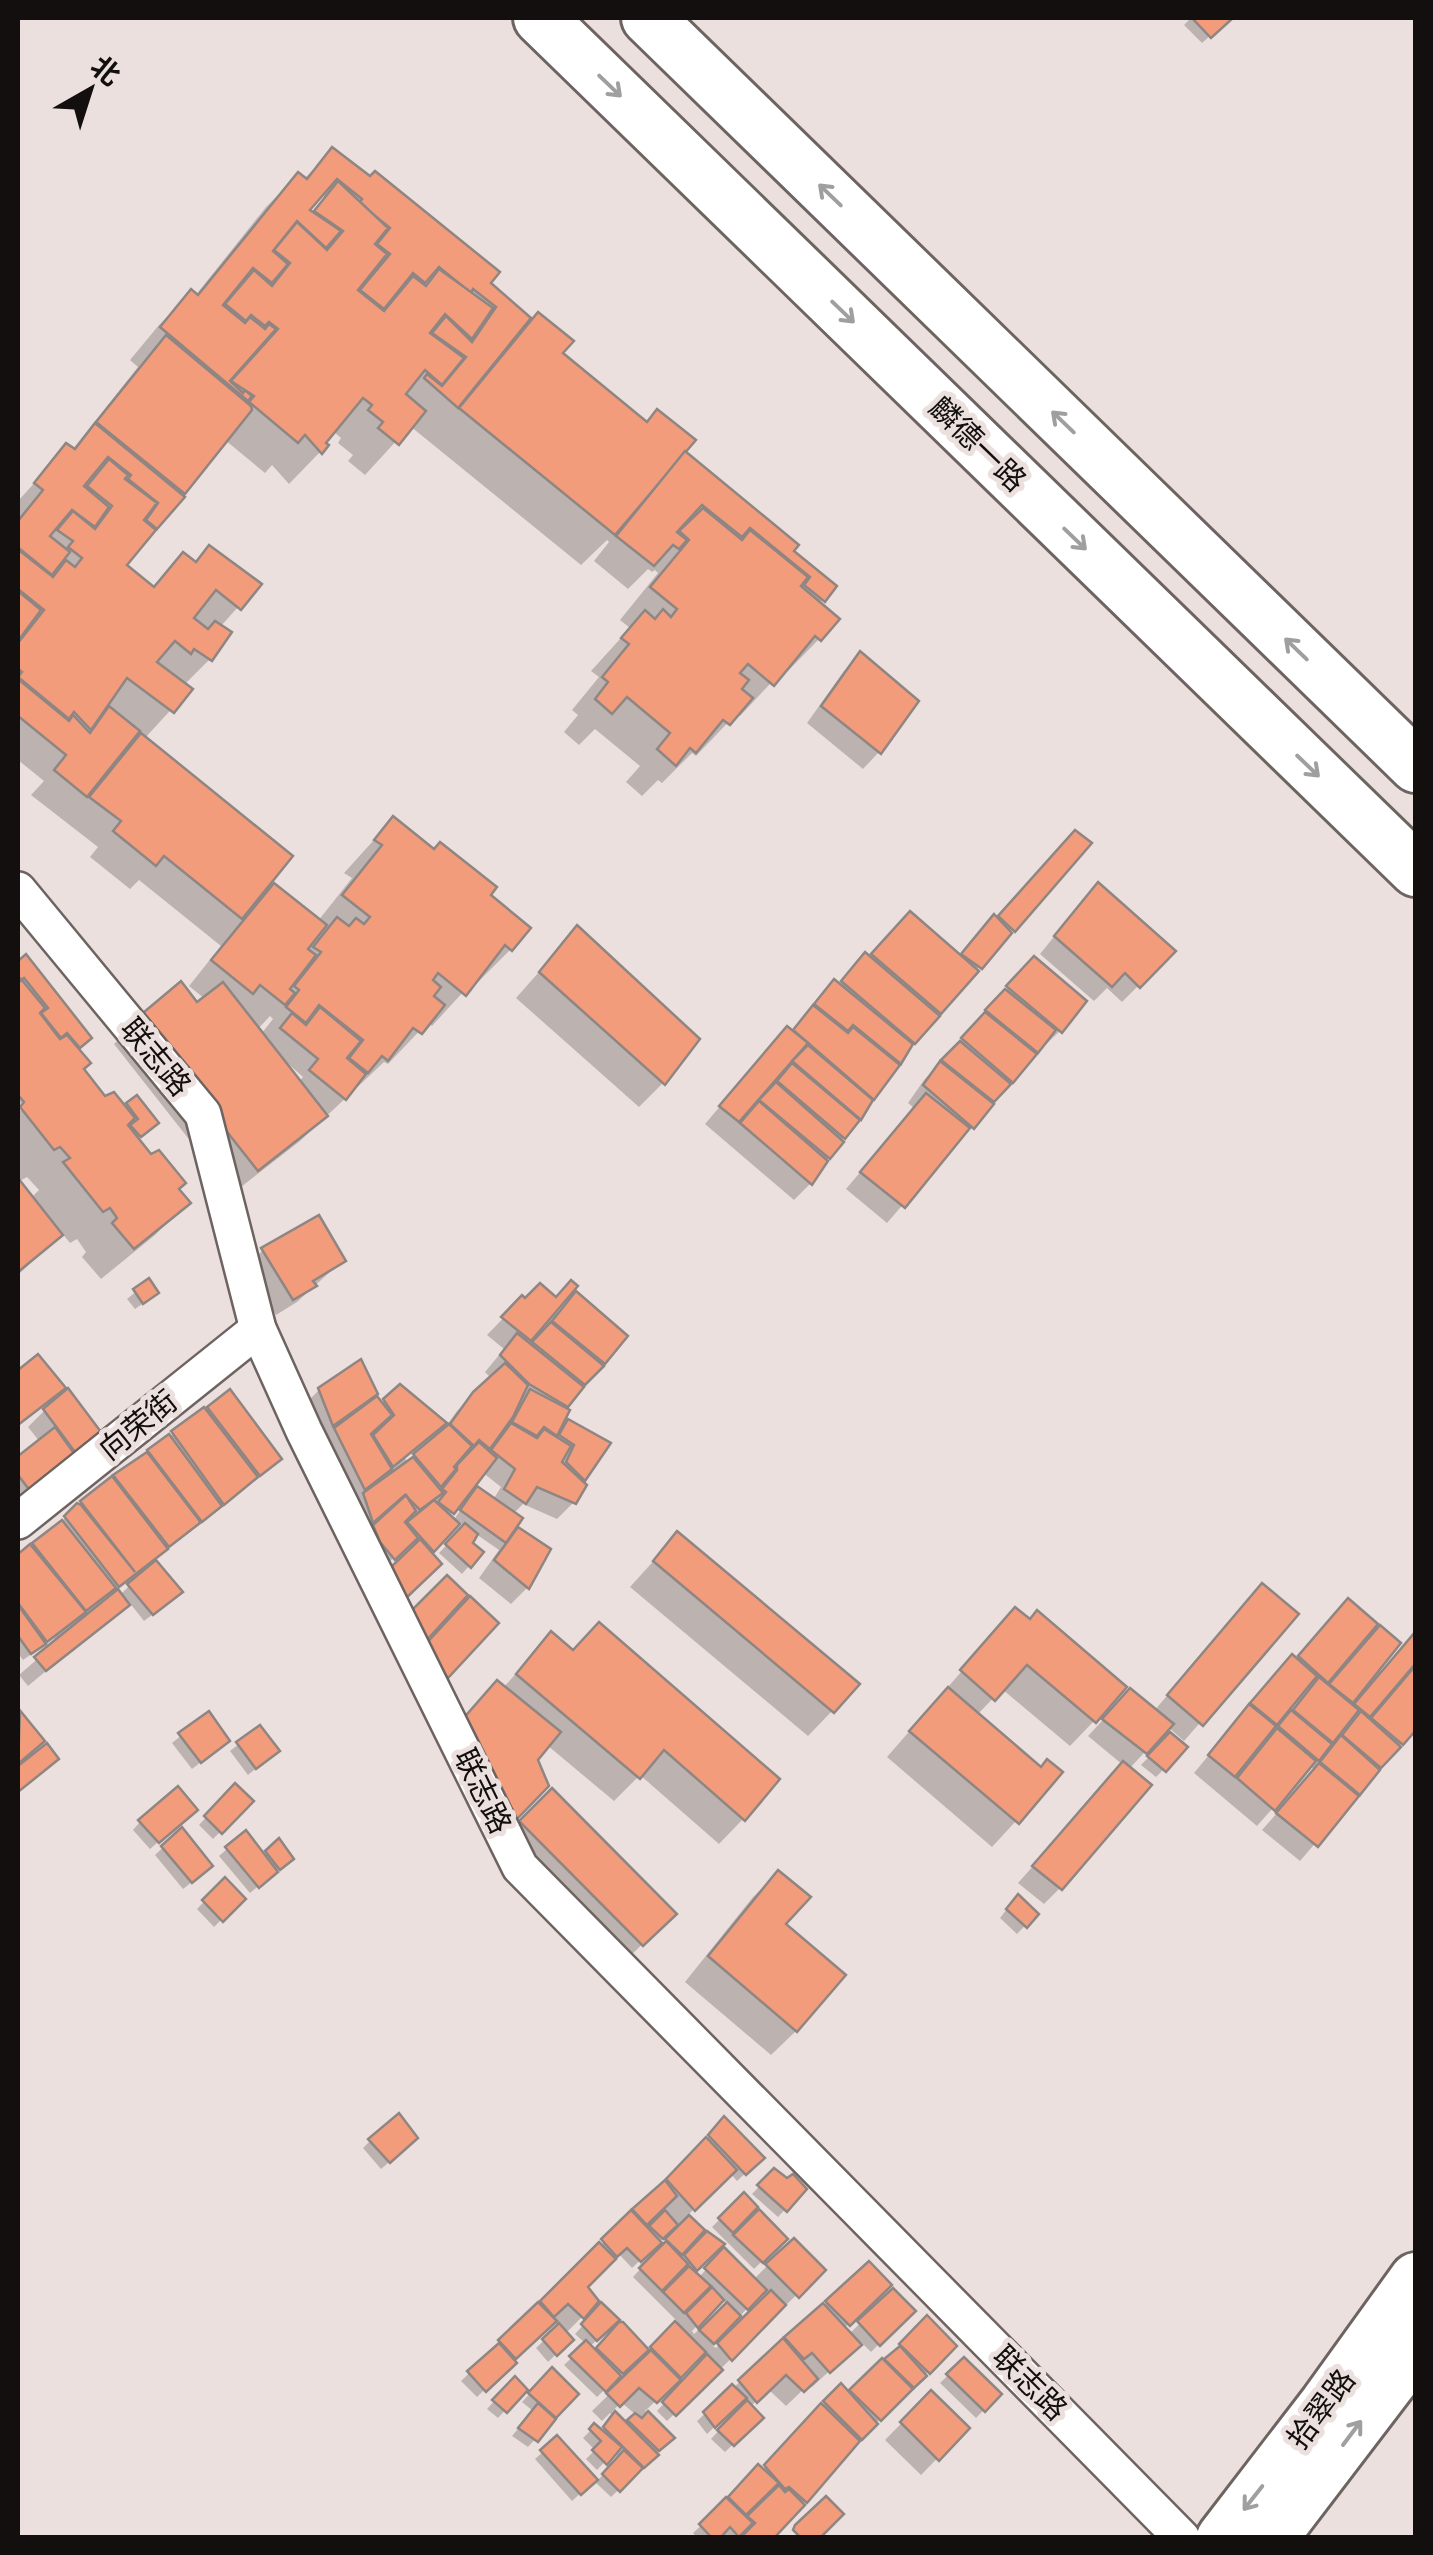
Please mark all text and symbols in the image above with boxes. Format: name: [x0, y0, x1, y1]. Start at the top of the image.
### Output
north arrow: [40, 40, 140, 140]
text: 北: [84, 49, 127, 93]
one-way arrow: [597, 73, 621, 97]
one-way arrow: [818, 183, 842, 207]
one-way arrow: [830, 300, 854, 324]
street label: 麟德一路: [922, 389, 1034, 499]
one-way arrow: [1051, 410, 1075, 434]
one-way arrow: [1063, 527, 1087, 551]
one-way arrow: [1284, 637, 1308, 661]
one-way arrow: [1296, 754, 1320, 778]
street label: 联志路: [113, 1011, 199, 1103]
street label: 向荣街: [91, 1382, 185, 1468]
street label: 联志路: [447, 1742, 519, 1840]
street label: 联志路: [985, 2338, 1075, 2428]
street label: 拾翠路: [1279, 2362, 1363, 2456]
one-way arrow: [1342, 2420, 1363, 2447]
one-way arrow: [1243, 2484, 1264, 2511]

